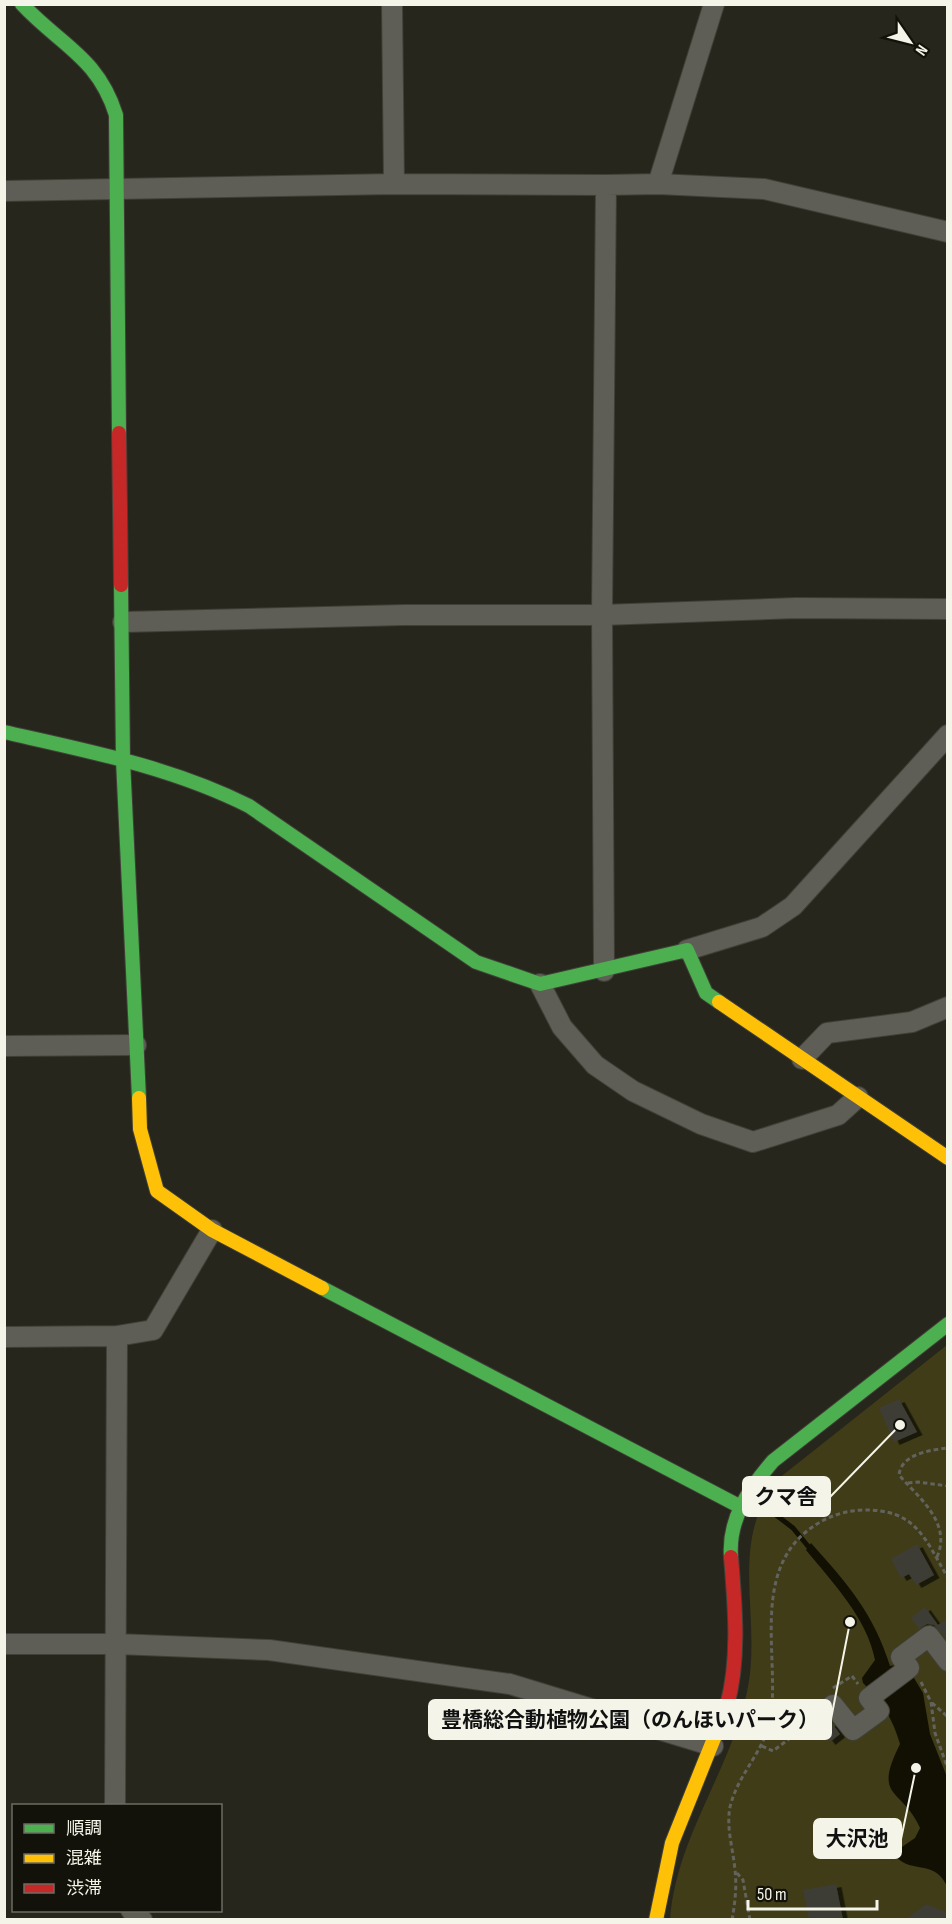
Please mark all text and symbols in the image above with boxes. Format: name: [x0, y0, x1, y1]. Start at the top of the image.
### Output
north arrow: [880, 12, 940, 72]
text: N: [911, 41, 931, 59]
callout: クマ舎: [743, 1477, 830, 1516]
text: クマ舎: [755, 1485, 818, 1510]
callout: 豊橋総合動植物公園（のんほいパーク）: [429, 1700, 831, 1739]
text: 豊橋総合動植物公園（のんほいパーク）: [441, 1708, 819, 1733]
legend: [12, 1804, 222, 1912]
text: 順調: [66, 1818, 102, 1839]
callout: 大沢池: [814, 1819, 901, 1858]
text: 大沢池: [826, 1827, 889, 1852]
text: 混雑: [66, 1848, 102, 1869]
scale bar: [748, 1873, 877, 1911]
text: 渋滞: [66, 1878, 102, 1899]
text: 50 m: [757, 1884, 787, 1905]

